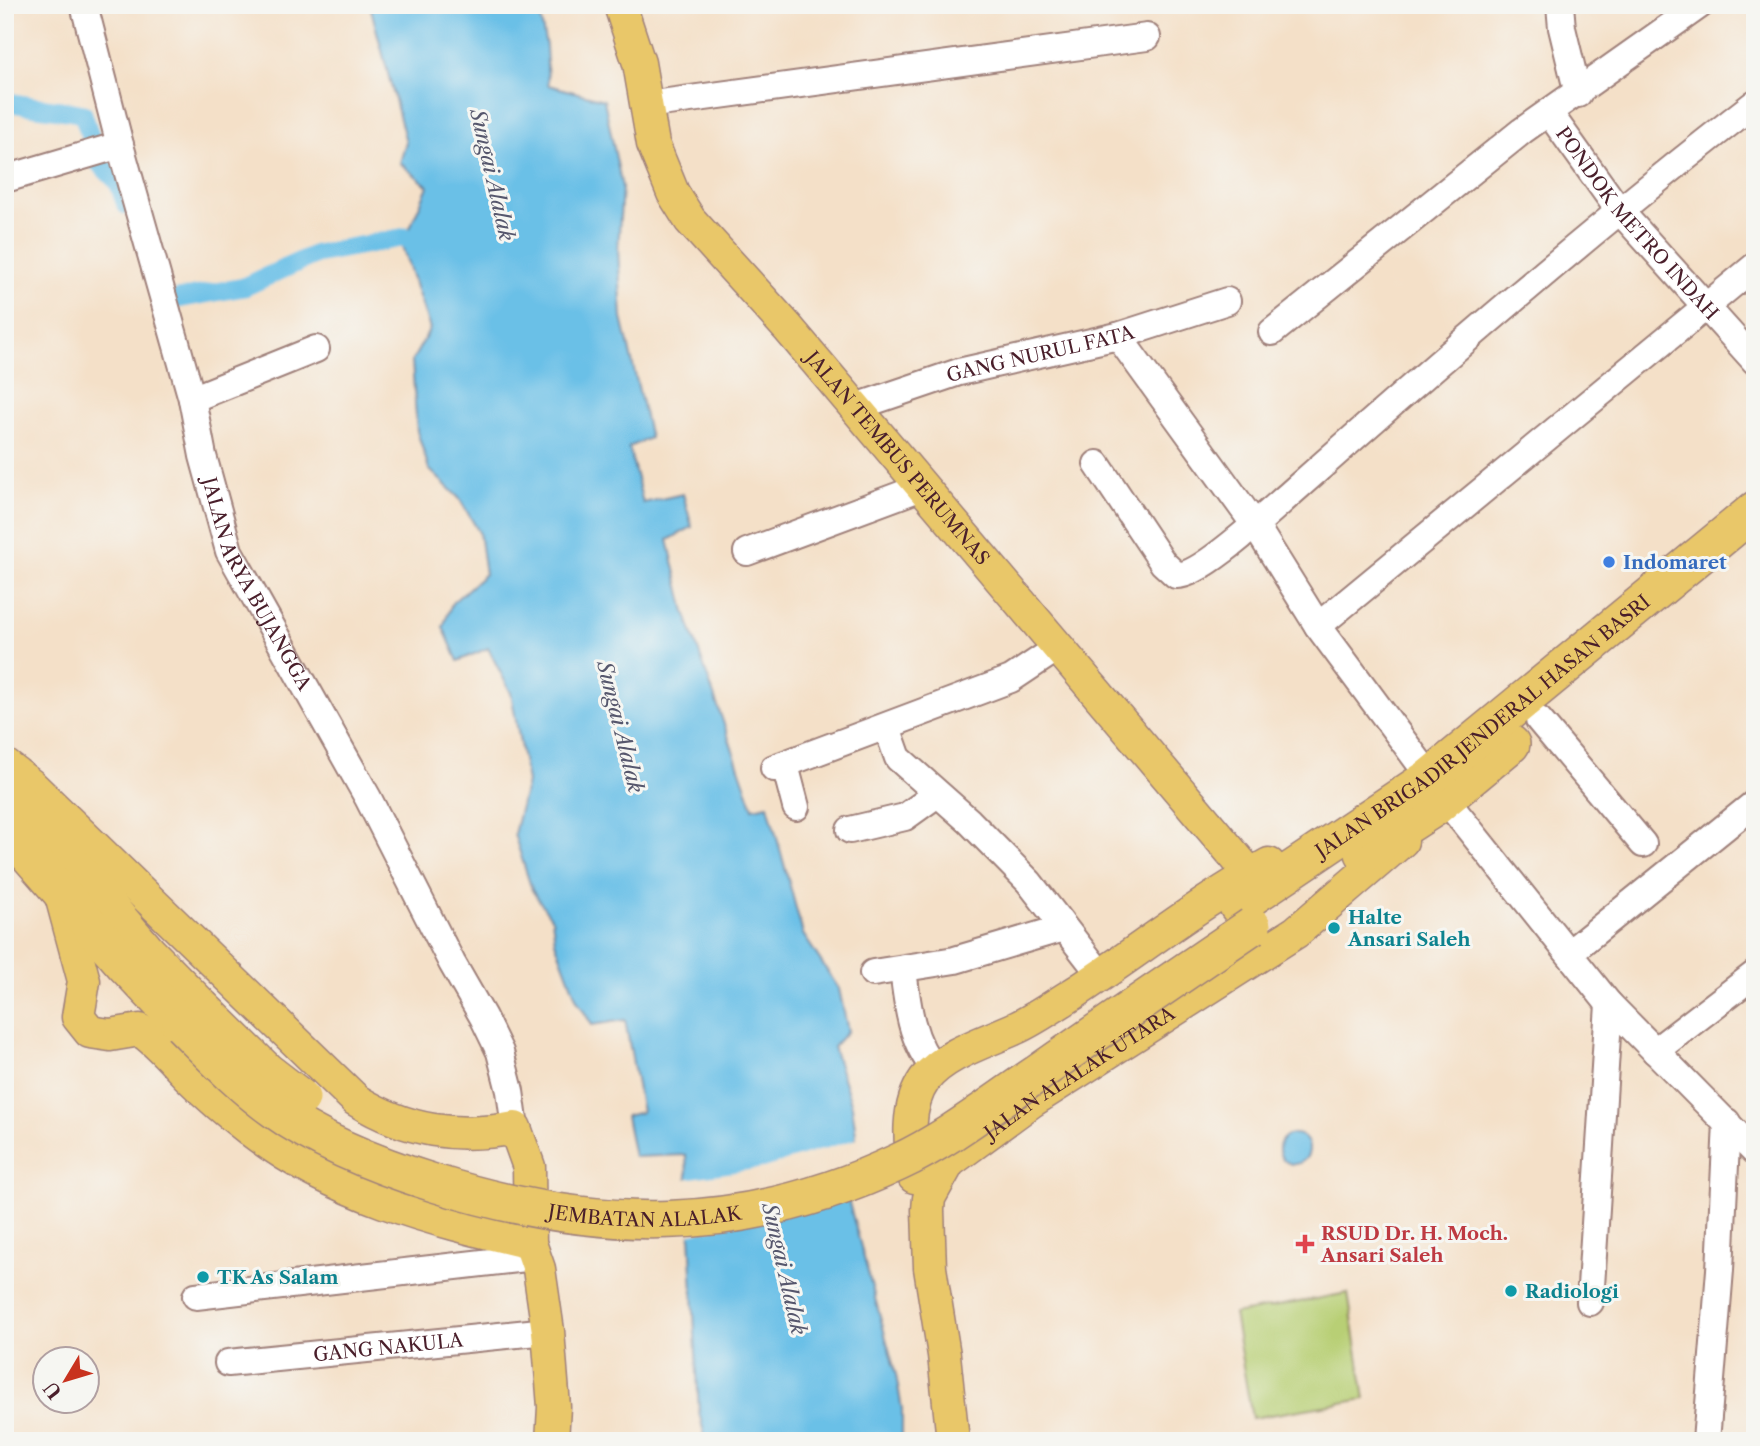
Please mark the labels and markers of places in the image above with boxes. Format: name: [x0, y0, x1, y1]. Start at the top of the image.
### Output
place label: Indomaret: [1623, 551, 1727, 574]
marker: Indomaret: [1601, 554, 1617, 570]
place label: Halte Ansari Saleh: [1347, 906, 1471, 951]
marker: Halte Ansari Saleh: [1326, 920, 1342, 936]
place label: RSUD Dr. H. Moch. Ansari Saleh: [1320, 1222, 1508, 1267]
marker: RSUD Dr. H. Moch. Ansari Saleh: [1295, 1234, 1315, 1254]
place label: TK As Salam: [217, 1266, 338, 1289]
marker: TK As Salam: [195, 1269, 211, 1285]
place label: Radiologi: [1525, 1280, 1619, 1303]
marker: Radiologi: [1503, 1283, 1519, 1299]

